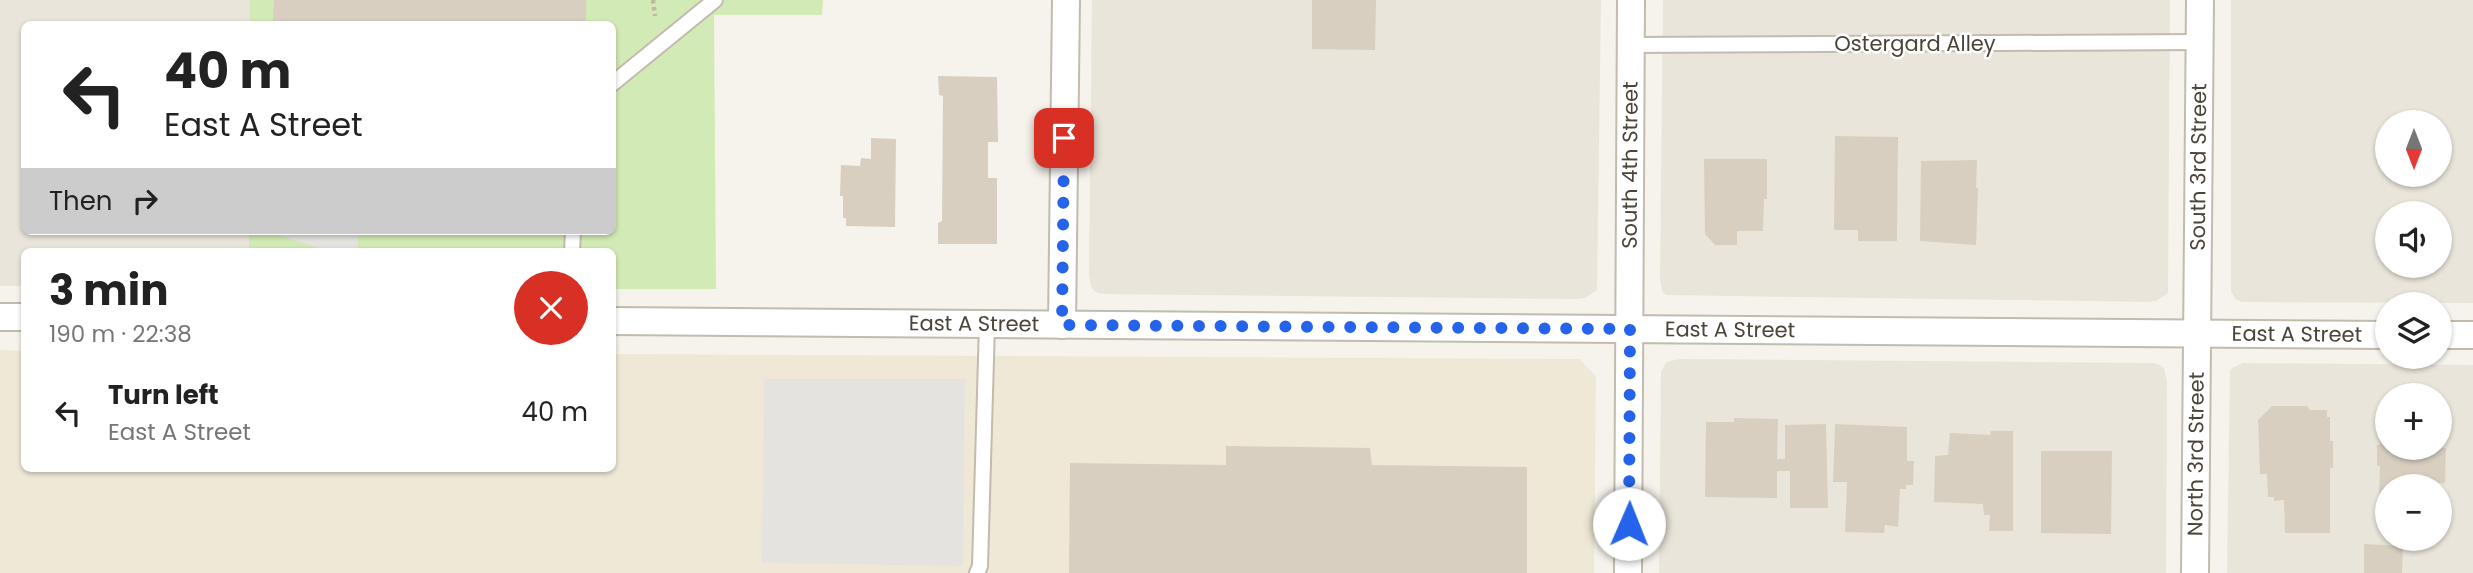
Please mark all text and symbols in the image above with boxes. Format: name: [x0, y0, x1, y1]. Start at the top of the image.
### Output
street label: Ostergard Alley: [1834, 29, 1996, 58]
text: 40 m: [164, 37, 291, 105]
icon: left: [49, 49, 140, 140]
street label: South 4th Street: [1615, 81, 1645, 249]
street label: South 3rd Street: [2183, 83, 2213, 251]
text: East A Street: [164, 102, 363, 147]
pin: [1034, 108, 1094, 168]
north arrow: [2375, 110, 2452, 187]
map controls: [2375, 110, 2452, 551]
icon: arrive: [1045, 119, 1083, 157]
icon: right: [126, 182, 164, 220]
text: Then: [49, 183, 112, 219]
button: sound: [2375, 201, 2452, 278]
text: 3 min: [49, 261, 169, 320]
button: close: [514, 271, 588, 345]
button: layers: [2375, 292, 2452, 369]
street label: East A Street: [909, 308, 1039, 338]
street label: East A Street: [1665, 314, 1795, 344]
text: 190 m · 22:38: [49, 318, 192, 350]
street label: East A Street: [2232, 319, 2362, 349]
street label: North 3rd Street: [2180, 372, 2211, 536]
text: Turn left: [108, 377, 219, 413]
button: +: [2375, 383, 2452, 460]
icon: left: [49, 394, 87, 432]
text: 40 m: [522, 394, 588, 430]
text: East A Street: [108, 416, 251, 448]
button: −: [2375, 474, 2452, 551]
position arrow: [1592, 487, 1666, 561]

